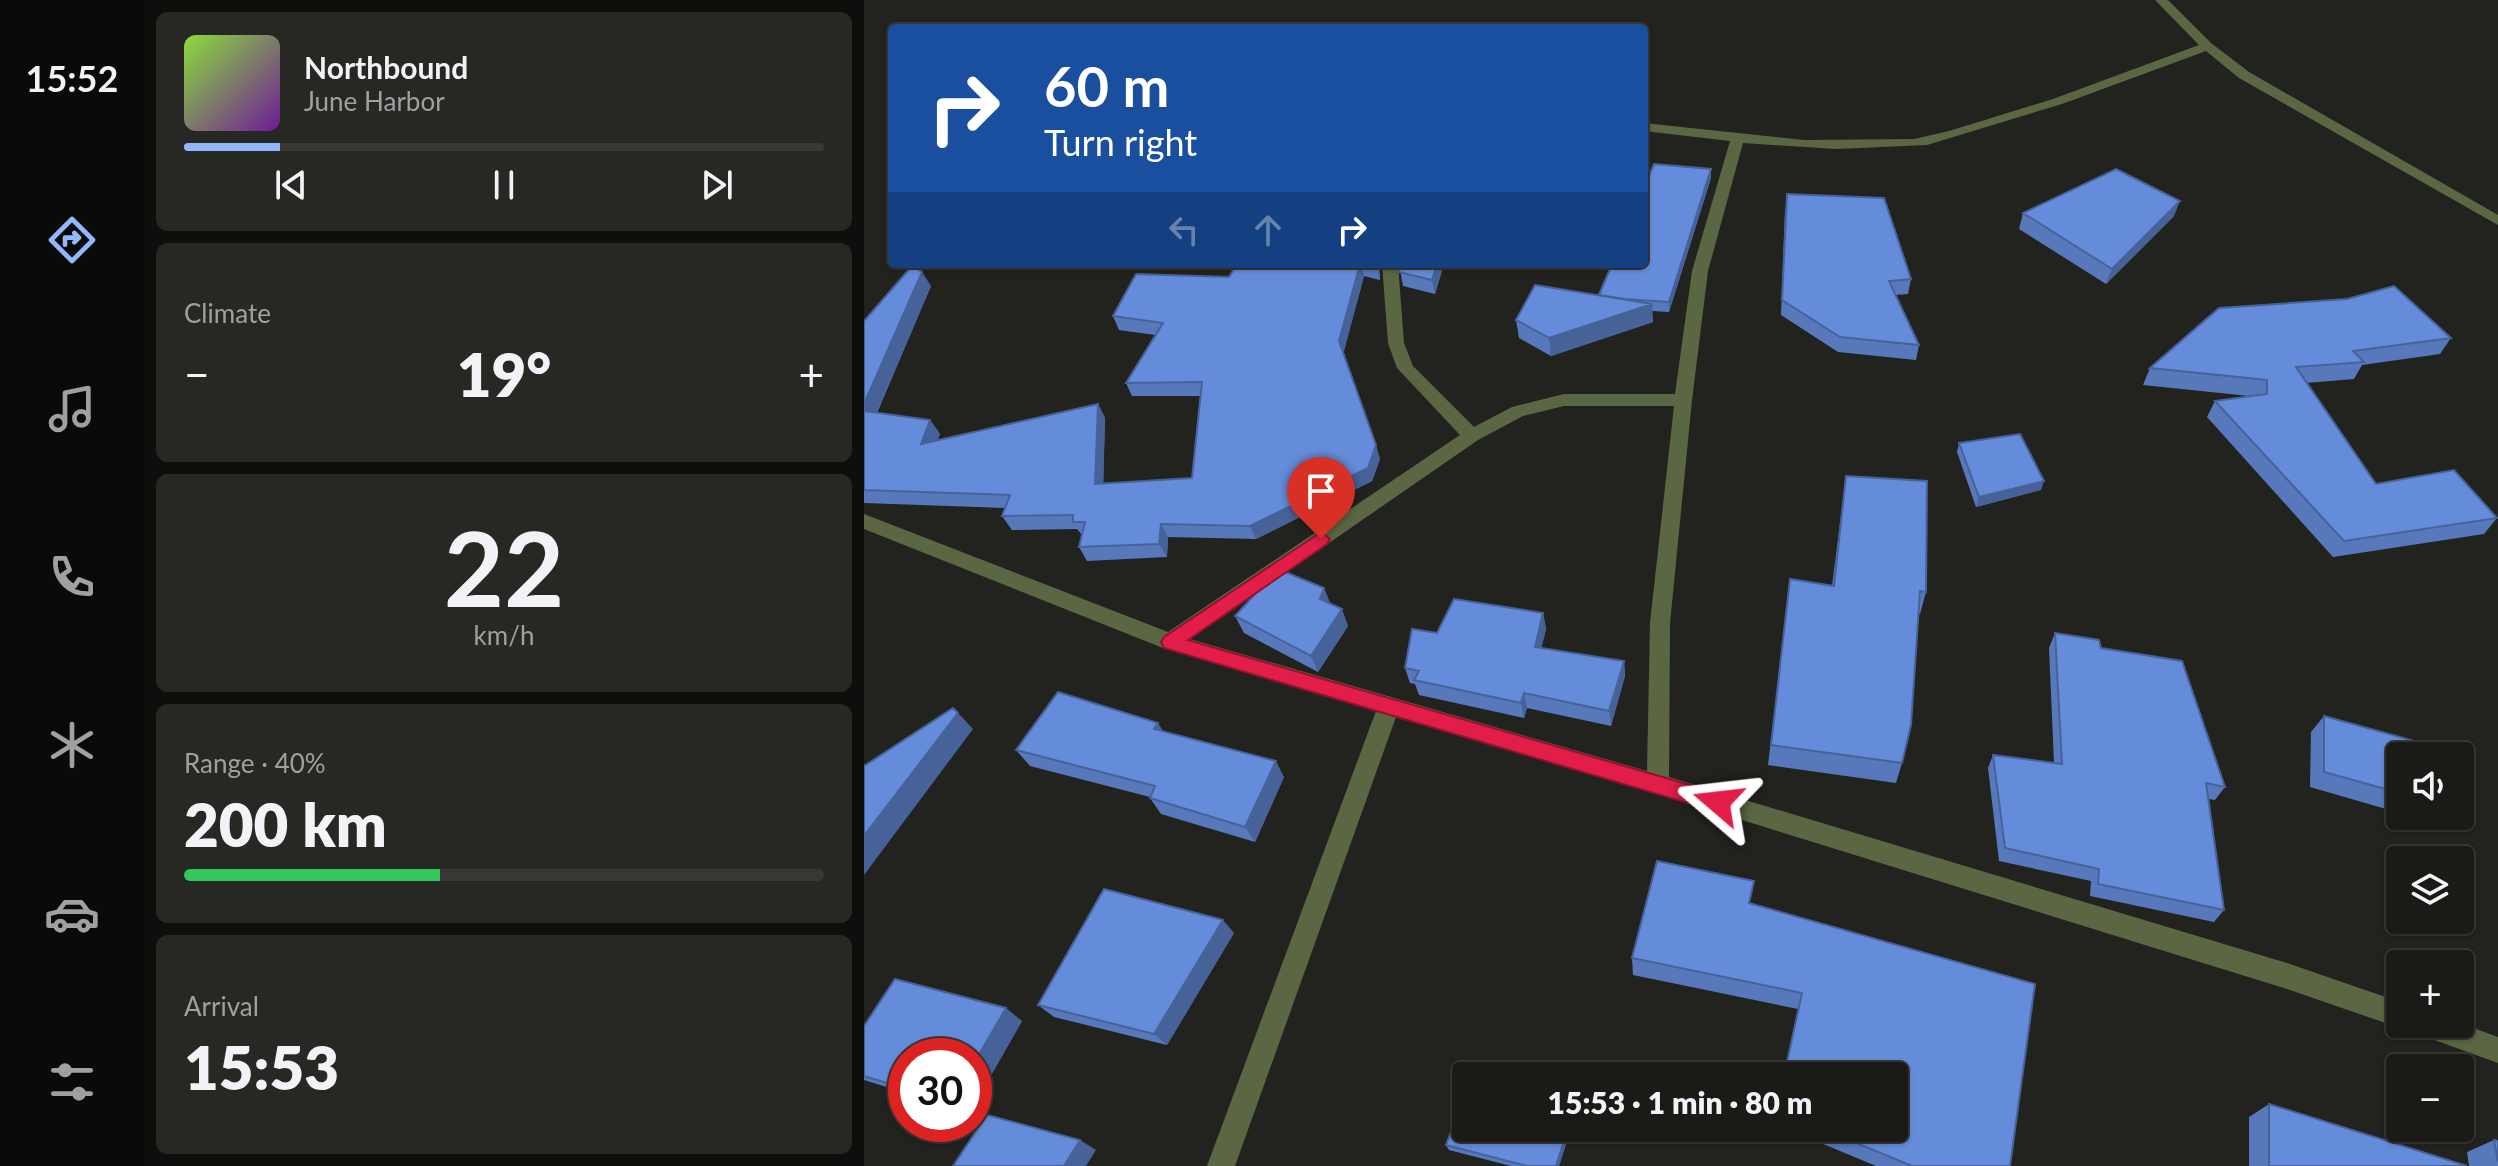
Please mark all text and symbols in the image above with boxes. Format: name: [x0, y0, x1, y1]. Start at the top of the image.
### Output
text: Northbound: [304, 49, 468, 85]
text: 60 m: [1044, 52, 1169, 119]
text: 15:52: [26, 56, 118, 100]
icon: right: [912, 56, 1016, 160]
text: June Harbor: [304, 85, 445, 117]
text: Turn right: [1044, 120, 1197, 164]
icon: previous: [269, 163, 313, 207]
icon: pause: [482, 163, 526, 207]
icon: next: [695, 163, 739, 207]
icon: left: [1162, 208, 1206, 252]
icon: ahead: [1246, 208, 1290, 252]
icon: right: [1330, 208, 1374, 252]
icon: directions: [44, 212, 100, 268]
text: Climate: [184, 297, 271, 329]
text: 19°: [457, 338, 551, 410]
text: −: [184, 348, 210, 400]
text: +: [798, 348, 824, 400]
icon: music: [44, 381, 100, 437]
pin: [1287, 457, 1355, 539]
icon: arrive: [1299, 469, 1343, 513]
text: 22: [444, 504, 564, 629]
icon: phone: [44, 549, 100, 605]
text: km/h: [474, 619, 534, 651]
icon: climate: [44, 717, 100, 773]
map controls: [2386, 742, 2474, 1142]
button: sound: [2386, 742, 2474, 830]
text: Range · 40%: [184, 747, 326, 779]
position arrow: [1676, 760, 1760, 844]
text: 200 km: [184, 788, 387, 860]
button: layers: [2386, 846, 2474, 934]
icon: car: [44, 886, 100, 942]
button: +: [2386, 950, 2474, 1038]
text: Arrival: [184, 990, 259, 1022]
text: 15:53: [184, 1031, 339, 1103]
speed limit sign: 30: [888, 1038, 992, 1142]
icon: filters: [44, 1054, 100, 1110]
button: −: [2386, 1054, 2474, 1142]
text: 15:53 · 1 min · 80 m: [1548, 1084, 1812, 1120]

